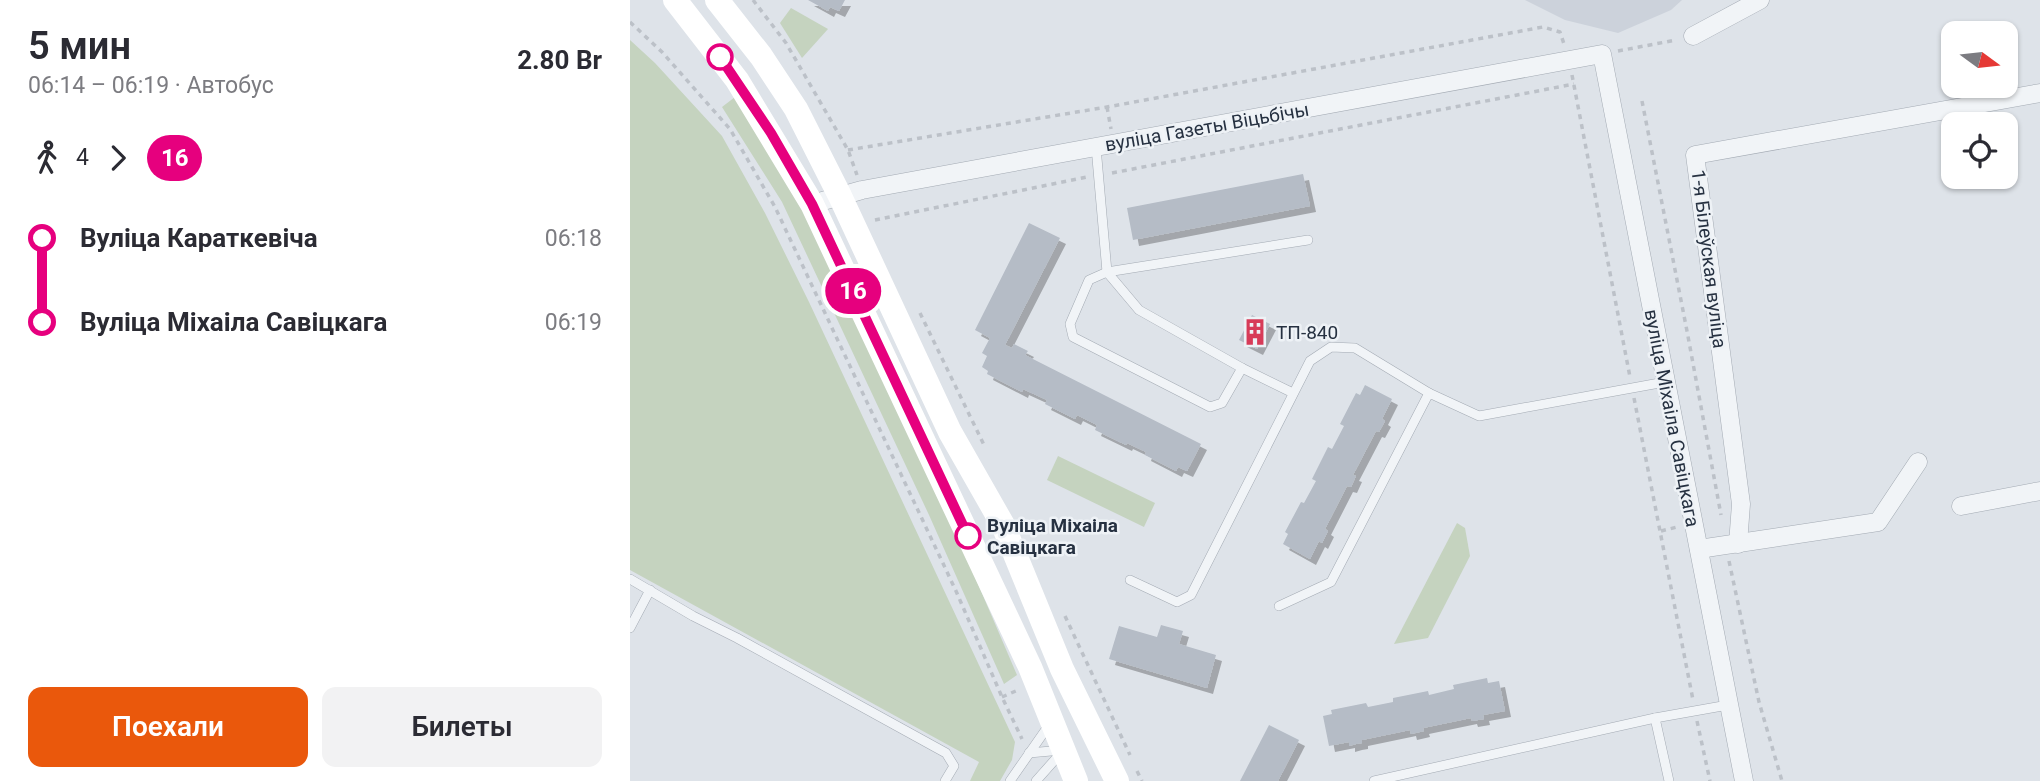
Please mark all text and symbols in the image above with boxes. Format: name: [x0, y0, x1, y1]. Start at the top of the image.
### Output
north arrow: [1941, 21, 2018, 98]
map controls: [1941, 21, 2018, 189]
text: 5 мин: [28, 24, 131, 68]
unlabelled marker: [707, 44, 733, 70]
text: 2.80 Br: [517, 45, 602, 75]
text: 06:14 – 06:19 · Автобус: [28, 72, 274, 99]
street label: вуліца Газеты Віцьбічы: [1103, 98, 1311, 156]
button: locate: [1941, 112, 2018, 189]
icon: walk: [28, 139, 66, 177]
icon: forward: [99, 139, 137, 177]
text: 4: [76, 144, 89, 171]
text: 16: [161, 144, 188, 172]
street label: 1-я Білеўская вуліца: [1687, 168, 1731, 350]
text: Вуліца Караткевіча: [80, 223, 318, 253]
text: 06:18: [545, 225, 602, 252]
line badge: 16: [822, 268, 885, 314]
text: 16: [839, 277, 867, 305]
text: Вуліца Міхаіла Савіцкага: [80, 307, 387, 337]
street label: вуліца Міхаіла Савіцкага: [1640, 307, 1704, 529]
text: 06:19: [545, 309, 602, 336]
building icon: ТП-840: [1240, 317, 1270, 347]
place label: ТП-840: [1276, 321, 1338, 344]
place label: Вуліца Міхаіла Савіцкага: [987, 514, 1118, 559]
marker: Вуліца Міхаіла Савіцкага: [955, 523, 981, 549]
button: Поехали: [28, 687, 308, 767]
button: Билеты: [322, 687, 602, 767]

